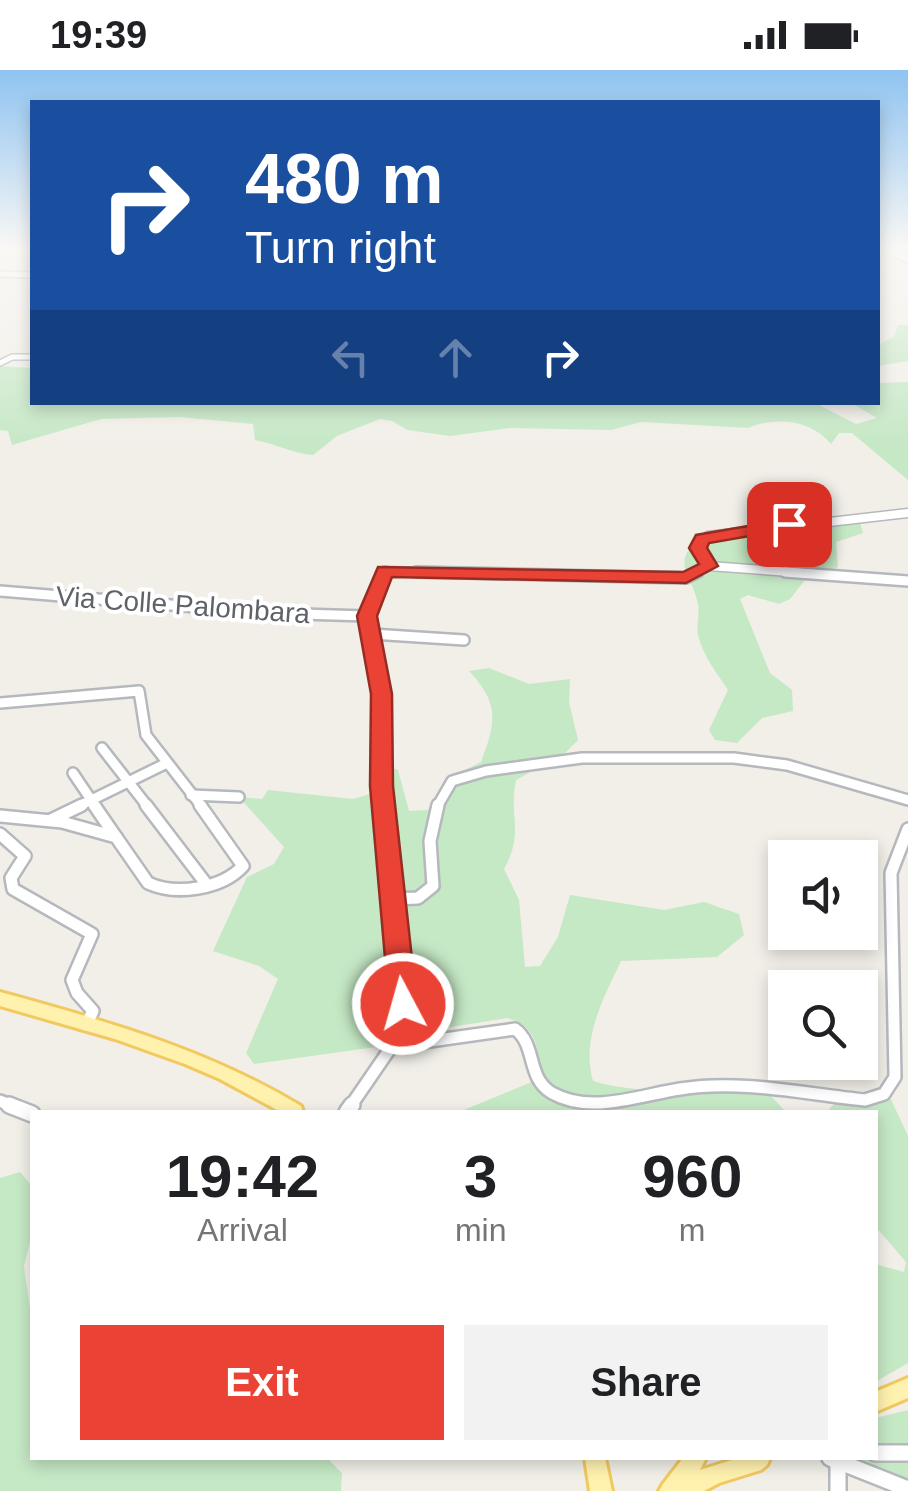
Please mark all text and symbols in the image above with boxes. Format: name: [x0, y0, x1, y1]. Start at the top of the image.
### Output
text: 19:39: [50, 14, 147, 56]
icon: right: [80, 140, 210, 270]
text: 480 m: [245, 140, 443, 218]
text: Turn right: [245, 222, 436, 273]
icon: left: [323, 330, 378, 385]
icon: ahead: [428, 330, 483, 385]
icon: right: [533, 330, 588, 385]
pin: [747, 482, 832, 567]
icon: arrive: [762, 497, 817, 552]
street label: Via Colle Palombara: [55, 581, 312, 629]
map controls: [768, 840, 878, 1080]
button: sound: [768, 840, 878, 950]
position arrow: [351, 952, 455, 1056]
button: search: [768, 970, 878, 1080]
text: 19:42: [166, 1143, 319, 1210]
text: 3: [464, 1143, 497, 1210]
text: 960: [642, 1143, 742, 1210]
text: Arrival: [197, 1212, 288, 1248]
text: min: [455, 1212, 506, 1248]
text: m: [679, 1212, 706, 1248]
button: Exit: [80, 1325, 444, 1440]
button: Share: [464, 1325, 828, 1440]

